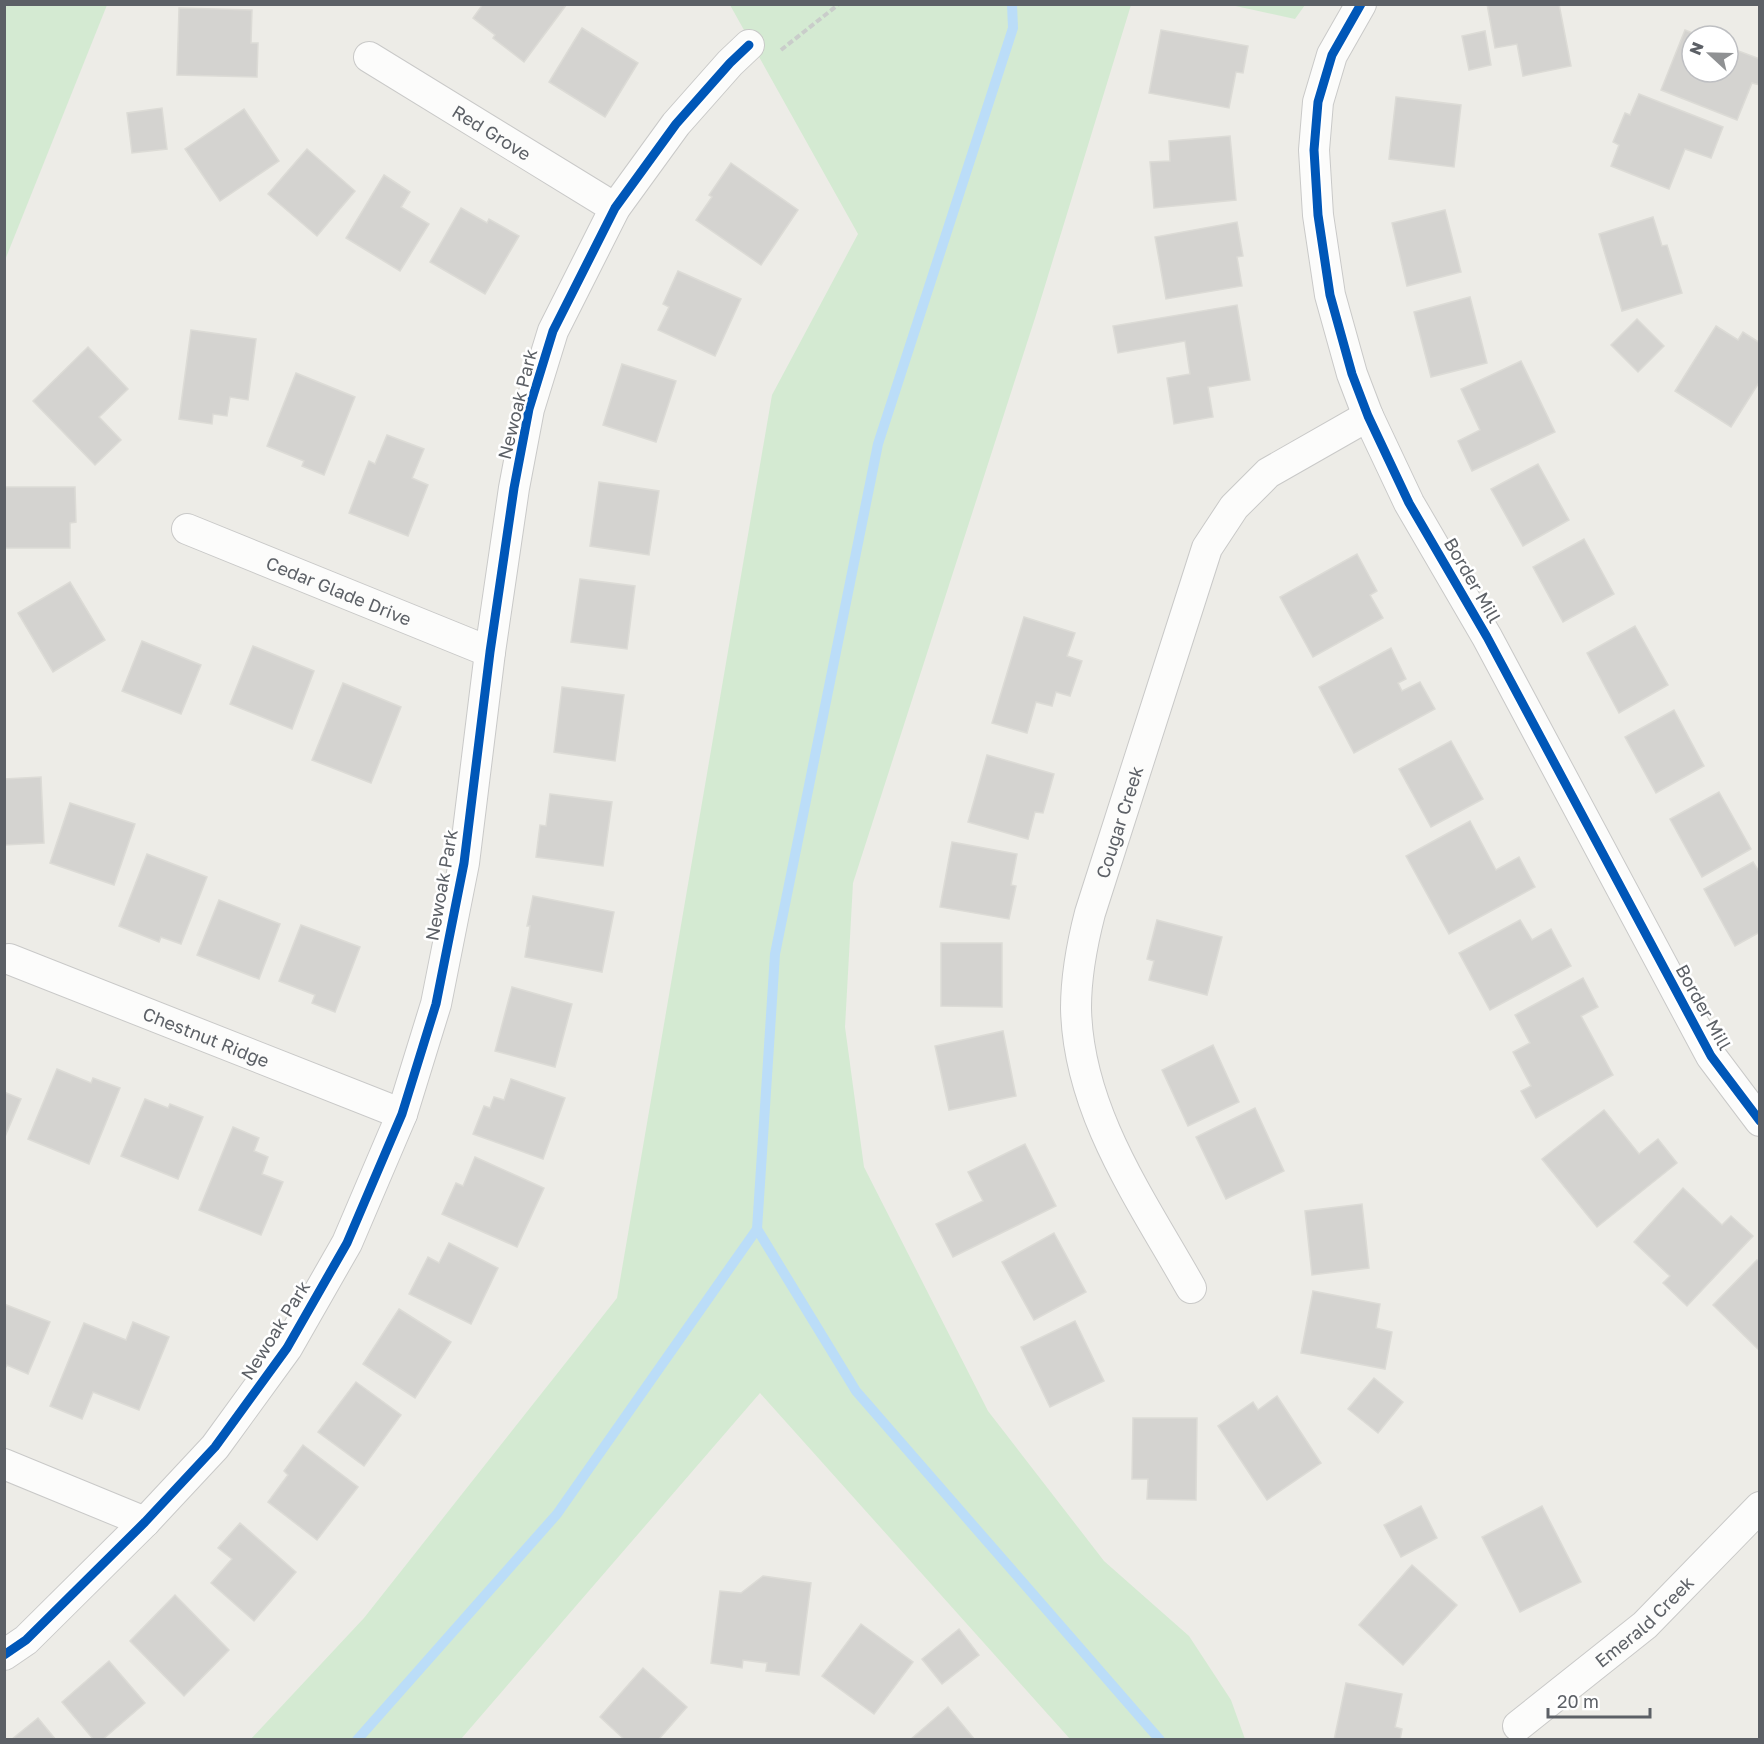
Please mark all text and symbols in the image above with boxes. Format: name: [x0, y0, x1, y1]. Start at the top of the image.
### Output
north arrow: [1680, 24, 1740, 84]
text: N: [1685, 39, 1708, 58]
street label: Red Grove: [448, 100, 535, 165]
street label: Newoak Park: [493, 347, 541, 461]
street label: Border Mill: [1440, 534, 1506, 627]
street label: Cedar Glade Drive: [263, 551, 415, 630]
street label: Cougar Creek: [1091, 763, 1147, 881]
street label: Newoak Park: [420, 827, 462, 943]
street label: Border Mill: [1671, 960, 1737, 1054]
street label: Chestnut Ridge: [140, 1002, 273, 1072]
street label: Newoak Park: [236, 1276, 314, 1384]
street label: Emerald Creek: [1590, 1571, 1698, 1672]
scale bar: [1548, 1681, 1650, 1719]
text: 20 m: [1557, 1690, 1599, 1712]

